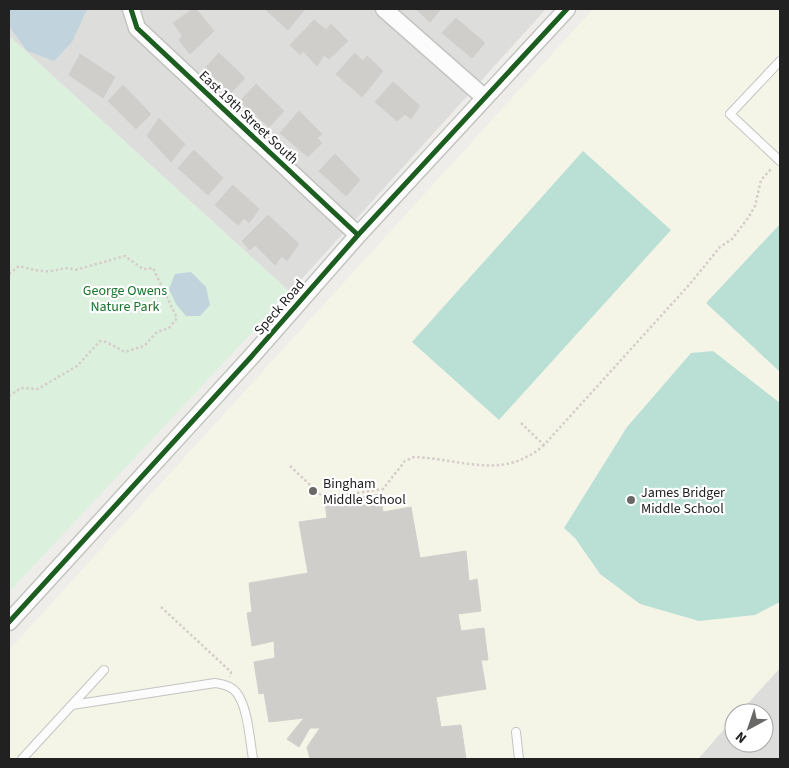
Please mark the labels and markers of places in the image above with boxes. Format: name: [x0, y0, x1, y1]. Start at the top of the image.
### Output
place label: Bingham Middle School: [323, 474, 406, 510]
place label: James Bridger Middle School: [641, 483, 725, 519]
marker: Bingham Middle School: [307, 485, 319, 497]
marker: James Bridger Middle School: [625, 494, 637, 506]

